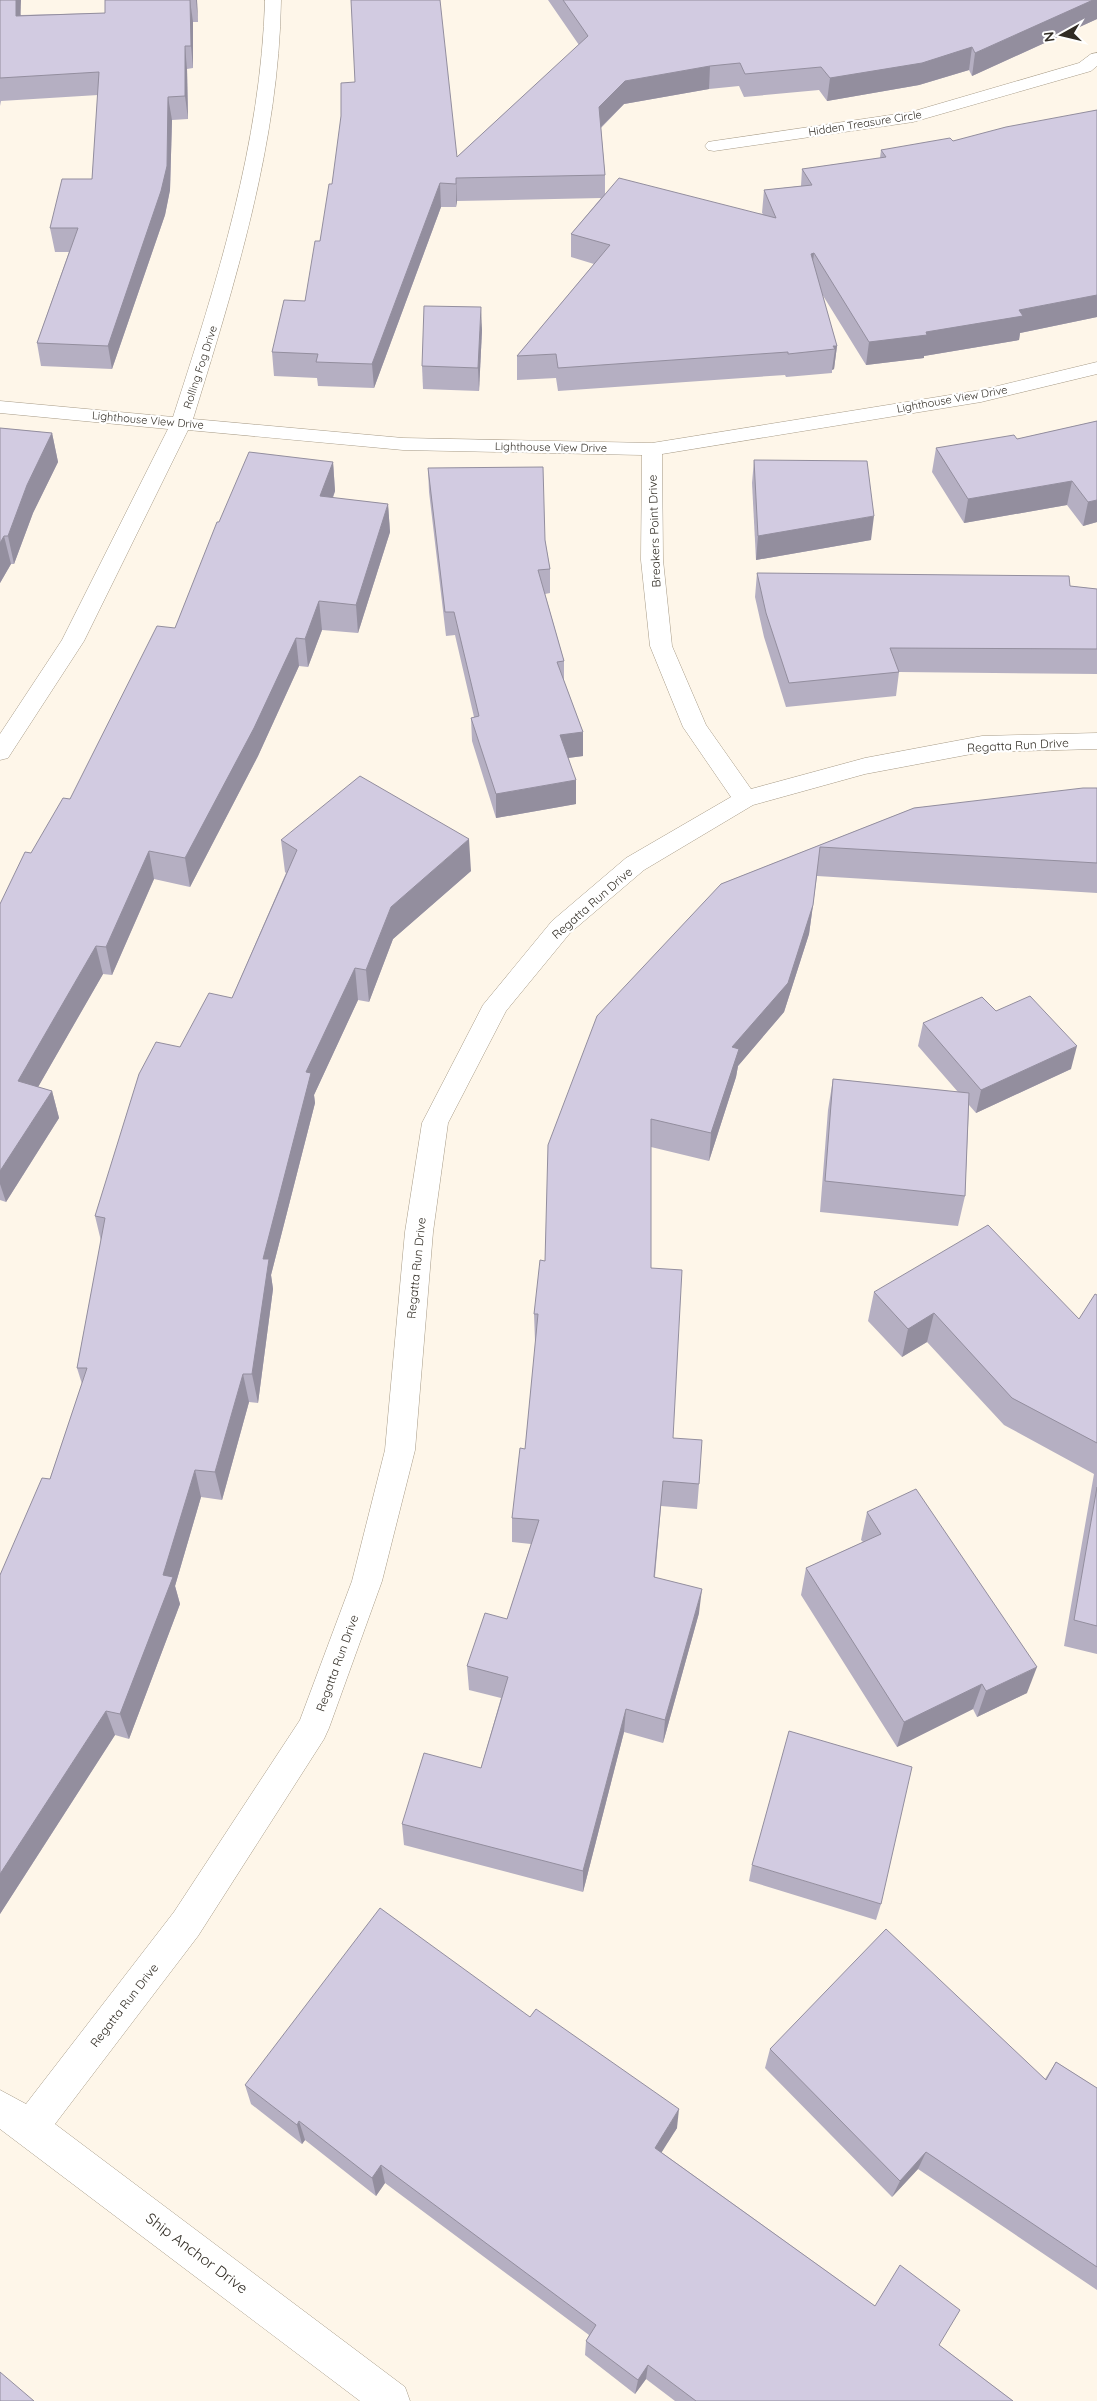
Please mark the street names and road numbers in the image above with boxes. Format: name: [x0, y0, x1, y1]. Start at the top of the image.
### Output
street label: Hidden Treasure Circle: [807, 107, 923, 139]
street label: Rolling Fog Drive: [180, 324, 220, 410]
street label: Lighthouse View Drive: [896, 382, 1008, 416]
street label: Lighthouse View Drive: [91, 408, 205, 432]
street label: Lighthouse View Drive: [495, 439, 607, 455]
street label: Breakers Point Drive: [645, 474, 663, 588]
street label: Regatta Run Drive: [967, 735, 1070, 755]
street label: Regatta Run Drive: [549, 864, 636, 942]
street label: Regatta Run Drive: [403, 1216, 429, 1319]
street label: Regatta Run Drive: [313, 1612, 362, 1713]
street label: Regatta Run Drive: [87, 1960, 161, 2050]
street label: Ship Anchor Drive: [142, 2208, 252, 2298]

